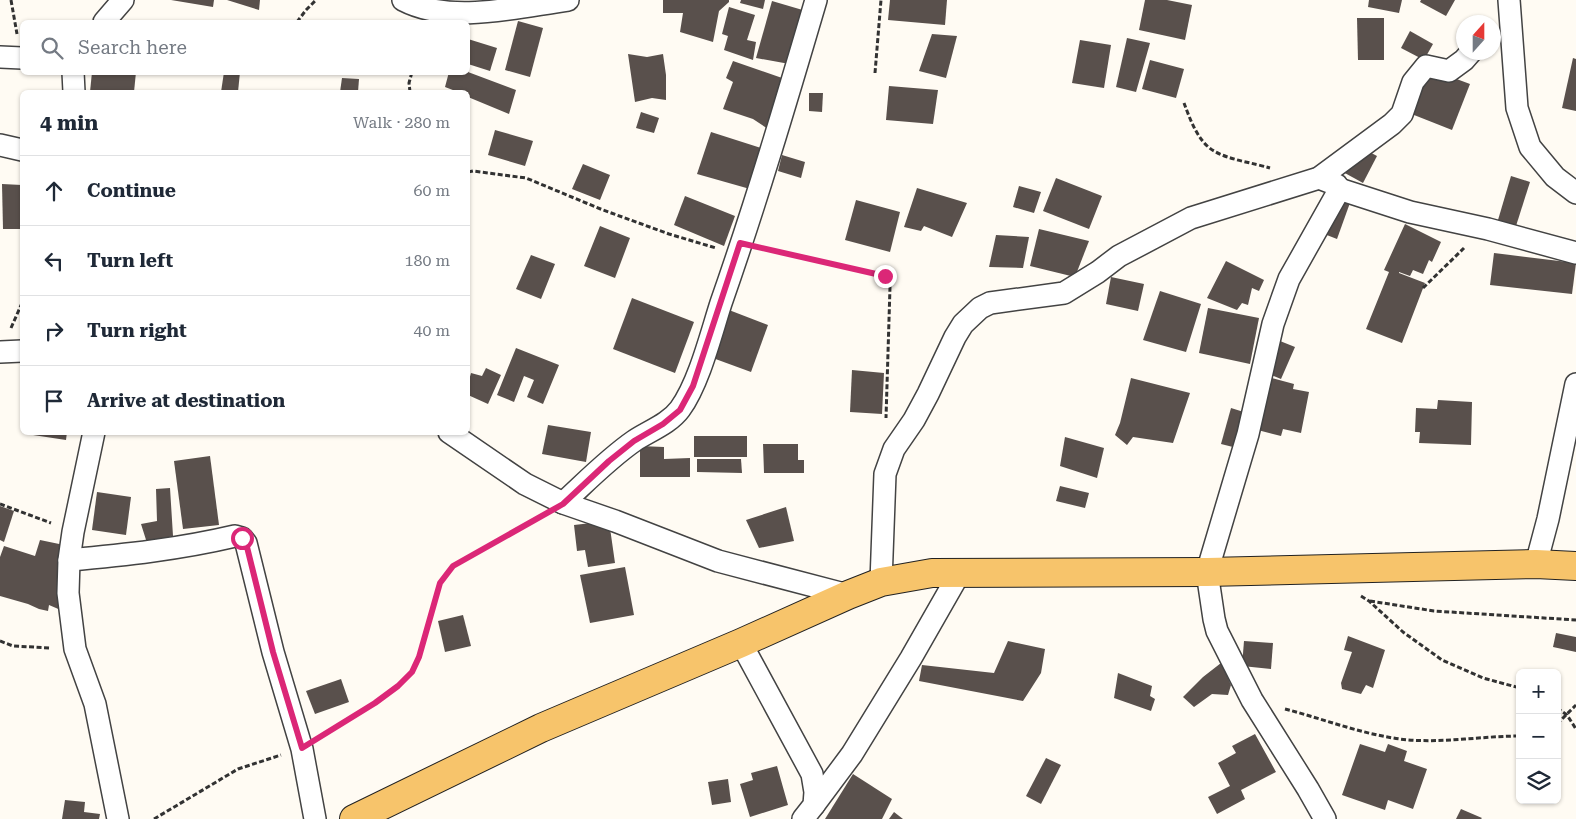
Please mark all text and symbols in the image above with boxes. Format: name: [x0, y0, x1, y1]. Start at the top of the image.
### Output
north arrow: [1456, 15, 1501, 60]
search box: [20, 20, 470, 75]
icon: search: [38, 34, 66, 62]
text: Search here: [78, 36, 187, 59]
text: 4 min: [40, 111, 98, 135]
text: Walk · 280 m: [353, 113, 450, 132]
icon: ahead: [40, 177, 68, 205]
text: Continue: [87, 179, 176, 202]
text: 60 m: [413, 181, 450, 200]
icon: left: [40, 247, 68, 275]
text: Turn left: [87, 249, 173, 272]
text: 180 m: [404, 251, 450, 270]
route end: [874, 265, 897, 288]
icon: right: [40, 317, 68, 345]
text: Turn right: [87, 319, 187, 342]
text: 40 m: [413, 321, 450, 340]
icon: arrive: [40, 387, 68, 415]
text: Arrive at destination: [87, 389, 285, 412]
route start: [231, 527, 254, 550]
map controls: [1516, 669, 1561, 804]
button: +: [1516, 669, 1561, 714]
button: −: [1516, 714, 1561, 759]
button: layers: [1516, 759, 1561, 804]

